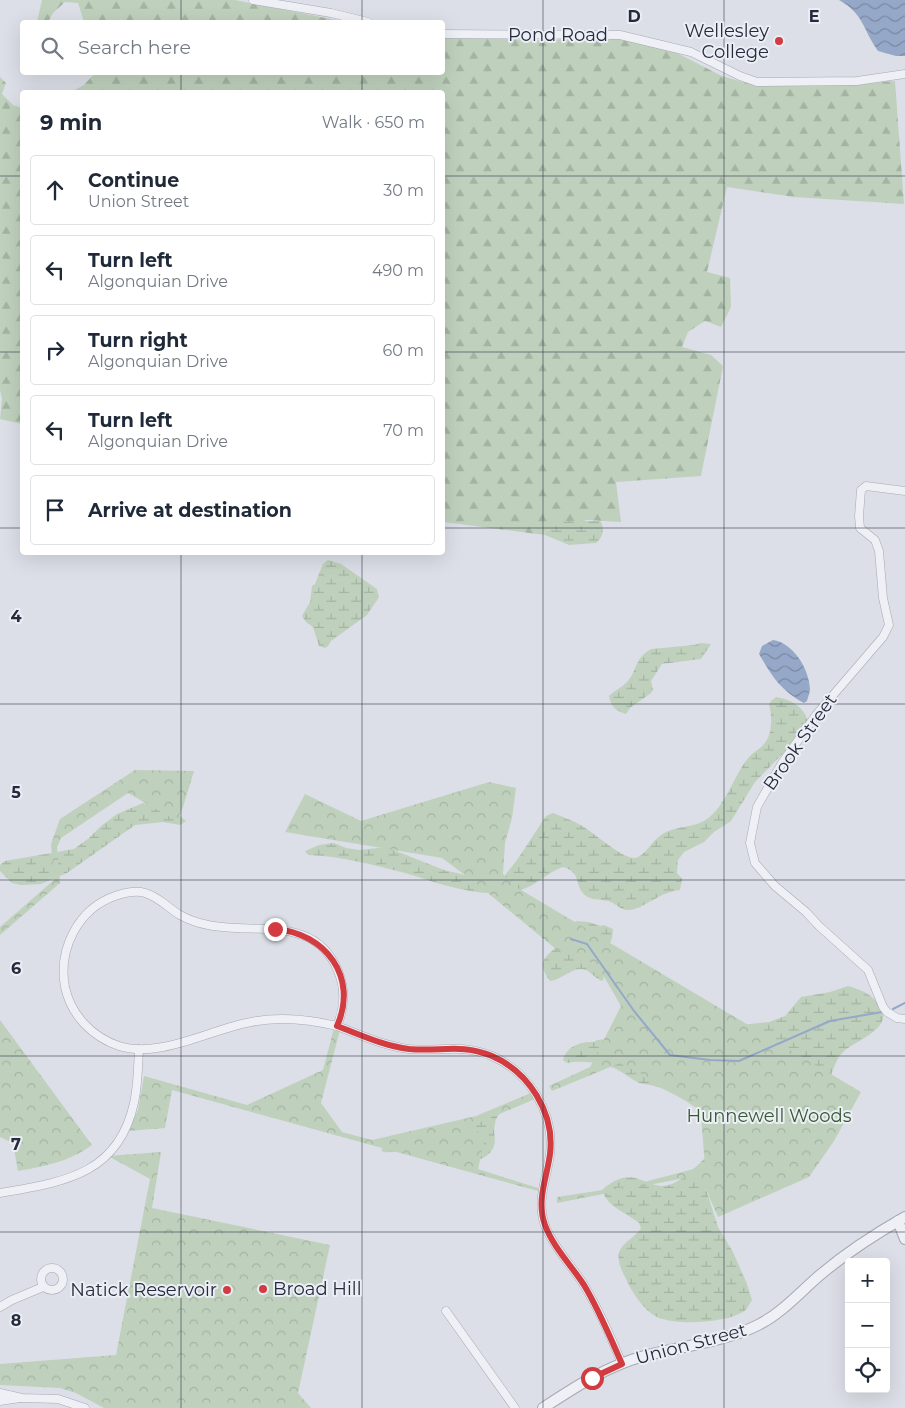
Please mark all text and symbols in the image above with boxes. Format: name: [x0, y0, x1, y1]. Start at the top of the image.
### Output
text: D: [627, 7, 641, 26]
text: E: [809, 7, 819, 26]
search box: [20, 20, 445, 75]
place label: Wellesley College: [684, 20, 769, 63]
street label: Pond Road: [508, 24, 608, 46]
icon: search: [38, 34, 66, 62]
marker: Wellesley College: [773, 35, 785, 47]
text: Search here: [78, 36, 191, 59]
text: 9 min: [40, 110, 102, 135]
text: Walk · 650 m: [322, 113, 425, 132]
text: Continue: [88, 169, 179, 192]
icon: ahead: [41, 176, 69, 204]
text: 30 m: [383, 181, 424, 200]
text: Union Street: [88, 192, 189, 211]
text: Turn left: [88, 249, 173, 272]
icon: left: [41, 256, 69, 284]
text: 490 m: [372, 261, 424, 280]
text: Algonquian Drive: [88, 272, 228, 291]
text: Turn right: [88, 329, 188, 352]
icon: right: [41, 336, 69, 364]
text: 60 m: [382, 341, 424, 360]
text: Algonquian Drive: [88, 352, 228, 371]
text: Turn left: [88, 409, 173, 432]
icon: left: [41, 416, 69, 444]
text: 70 m: [383, 421, 424, 440]
text: Algonquian Drive: [88, 432, 228, 451]
icon: arrive: [41, 496, 69, 524]
text: Arrive at destination: [88, 499, 292, 522]
text: 4: [10, 607, 22, 626]
street label: Brook Street: [759, 689, 841, 795]
text: 5: [11, 783, 21, 802]
route end: [264, 918, 287, 941]
text: 6: [11, 959, 21, 978]
park label: Hunnewell Woods: [686, 1105, 852, 1127]
text: 7: [11, 1135, 21, 1154]
map controls: [845, 1258, 890, 1393]
button: +: [845, 1258, 890, 1303]
place label: Broad Hill: [273, 1278, 362, 1300]
place label: Natick Reservoir: [70, 1279, 217, 1301]
marker: Broad Hill: [257, 1283, 269, 1295]
marker: Natick Reservoir: [221, 1284, 233, 1296]
button: −: [845, 1303, 890, 1348]
text: 8: [11, 1311, 21, 1330]
street label: Union Street: [633, 1319, 749, 1369]
button: locate: [845, 1348, 890, 1393]
route start: [581, 1367, 604, 1390]

